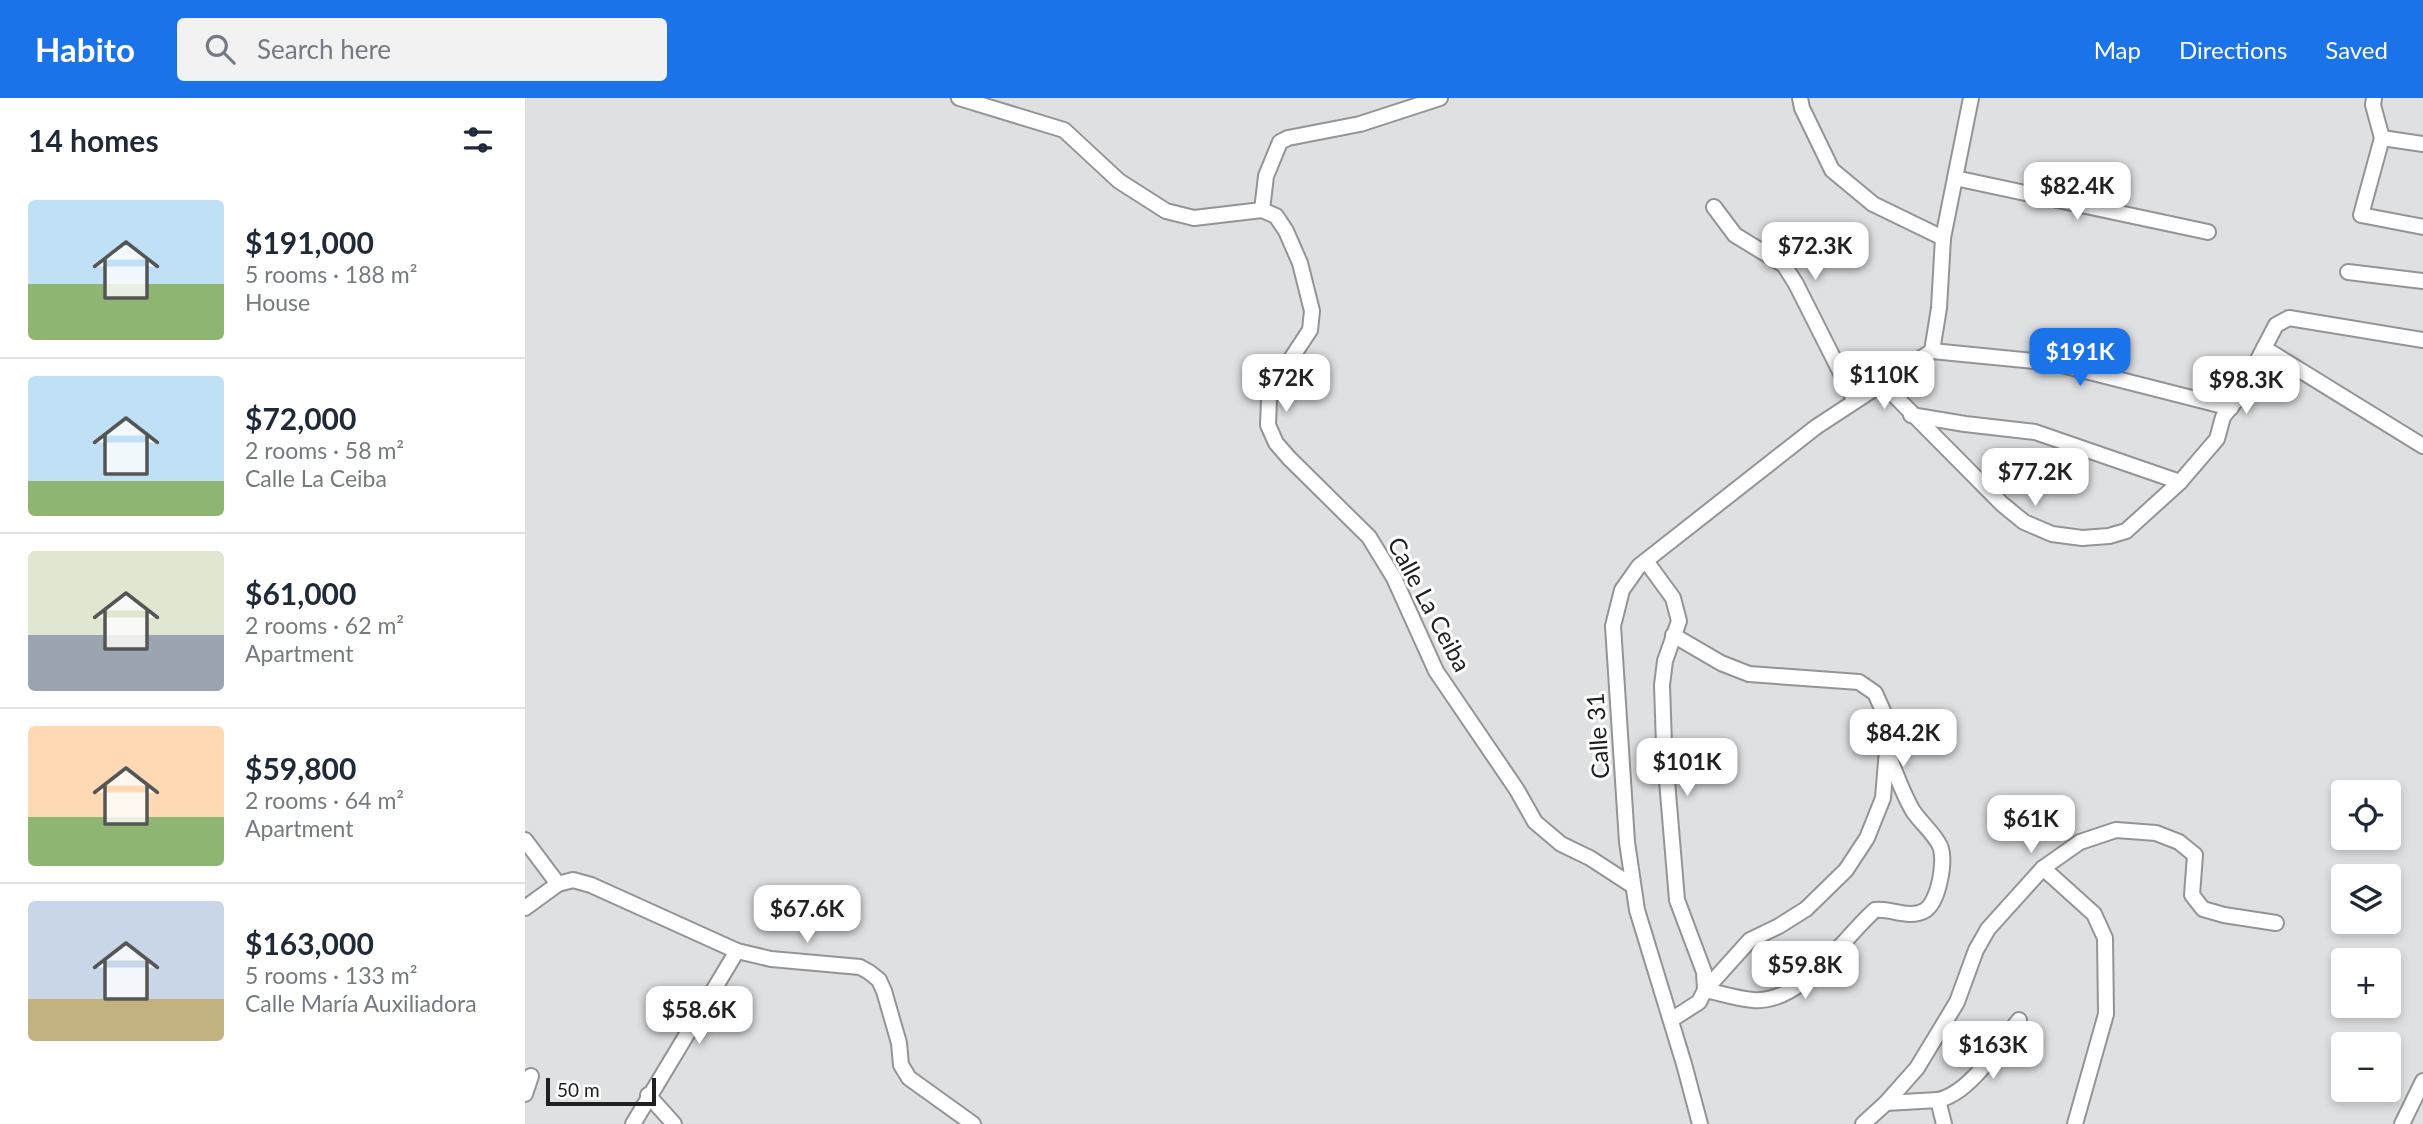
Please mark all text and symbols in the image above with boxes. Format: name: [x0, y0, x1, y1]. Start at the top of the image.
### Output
search box: [177, 18, 667, 81]
text: Habito: [35, 29, 135, 69]
icon: search: [201, 30, 239, 68]
text: Search here: [257, 33, 391, 65]
text: Map: [2094, 35, 2141, 64]
text: Directions: [2179, 35, 2287, 64]
text: Saved: [2325, 35, 2388, 64]
icon: filters: [459, 121, 497, 159]
text: 14 homes: [28, 122, 159, 158]
pin: $82.4K: [2020, 162, 2134, 222]
text: $82.4K: [2040, 171, 2114, 199]
pin: $72.3K: [1758, 222, 1872, 282]
text: $191,000: [245, 224, 374, 260]
icon: home: [84, 228, 168, 312]
text: $72.3K: [1778, 231, 1852, 259]
text: 5 rooms · 188 m²: [245, 260, 417, 288]
text: House: [245, 288, 310, 316]
pin: $191K: [2031, 328, 2129, 388]
text: $191K: [2045, 337, 2115, 365]
pin: $110K: [1835, 352, 1933, 411]
pin: $72K: [1245, 354, 1327, 414]
pin: $98.3K: [2189, 356, 2303, 416]
text: $110K: [1849, 360, 1919, 388]
text: $72K: [1258, 363, 1314, 391]
text: $98.3K: [2209, 365, 2283, 393]
text: $72,000: [245, 400, 356, 436]
icon: home: [84, 404, 168, 488]
text: 2 rooms · 58 m²: [245, 436, 404, 464]
pin: $77.2K: [1978, 448, 2092, 508]
text: $77.2K: [1998, 457, 2072, 485]
text: Calle La Ceiba: [245, 464, 387, 492]
street label: Calle La Ceiba: [1382, 532, 1478, 676]
text: $61,000: [245, 575, 356, 611]
icon: home: [84, 579, 168, 663]
text: 2 rooms · 62 m²: [245, 611, 404, 639]
text: Apartment: [245, 639, 353, 667]
street label: Calle 31: [1580, 692, 1614, 780]
pin: $84.2K: [1846, 710, 1960, 769]
text: $84.2K: [1866, 718, 1940, 746]
pin: $101K: [1638, 738, 1736, 798]
text: $101K: [1652, 747, 1722, 775]
text: $59,800: [245, 750, 356, 786]
icon: home: [84, 754, 168, 838]
map controls: [2331, 780, 2401, 1102]
button: locate: [2331, 780, 2401, 850]
text: 2 rooms · 64 m²: [245, 786, 404, 814]
pin: $61K: [1990, 796, 2072, 855]
text: $61K: [2003, 804, 2059, 832]
text: Apartment: [245, 814, 353, 842]
button: layers: [2331, 864, 2401, 934]
pin: $67.6K: [750, 886, 864, 945]
text: $67.6K: [770, 894, 844, 922]
text: $163,000: [245, 925, 374, 961]
icon: home: [84, 929, 168, 1013]
pin: $59.8K: [1748, 942, 1862, 1001]
button: +: [2331, 948, 2401, 1018]
text: $59.8K: [1768, 950, 1842, 978]
text: 5 rooms · 133 m²: [245, 961, 417, 989]
pin: $58.6K: [642, 986, 756, 1046]
text: Calle María Auxiliadora: [245, 989, 477, 1017]
text: $58.6K: [662, 995, 736, 1023]
pin: $163K: [1944, 1021, 2042, 1081]
text: $163K: [1958, 1030, 2028, 1058]
button: −: [2331, 1032, 2401, 1102]
scale bar: [546, 1075, 656, 1107]
text: 50 m: [557, 1078, 600, 1101]

